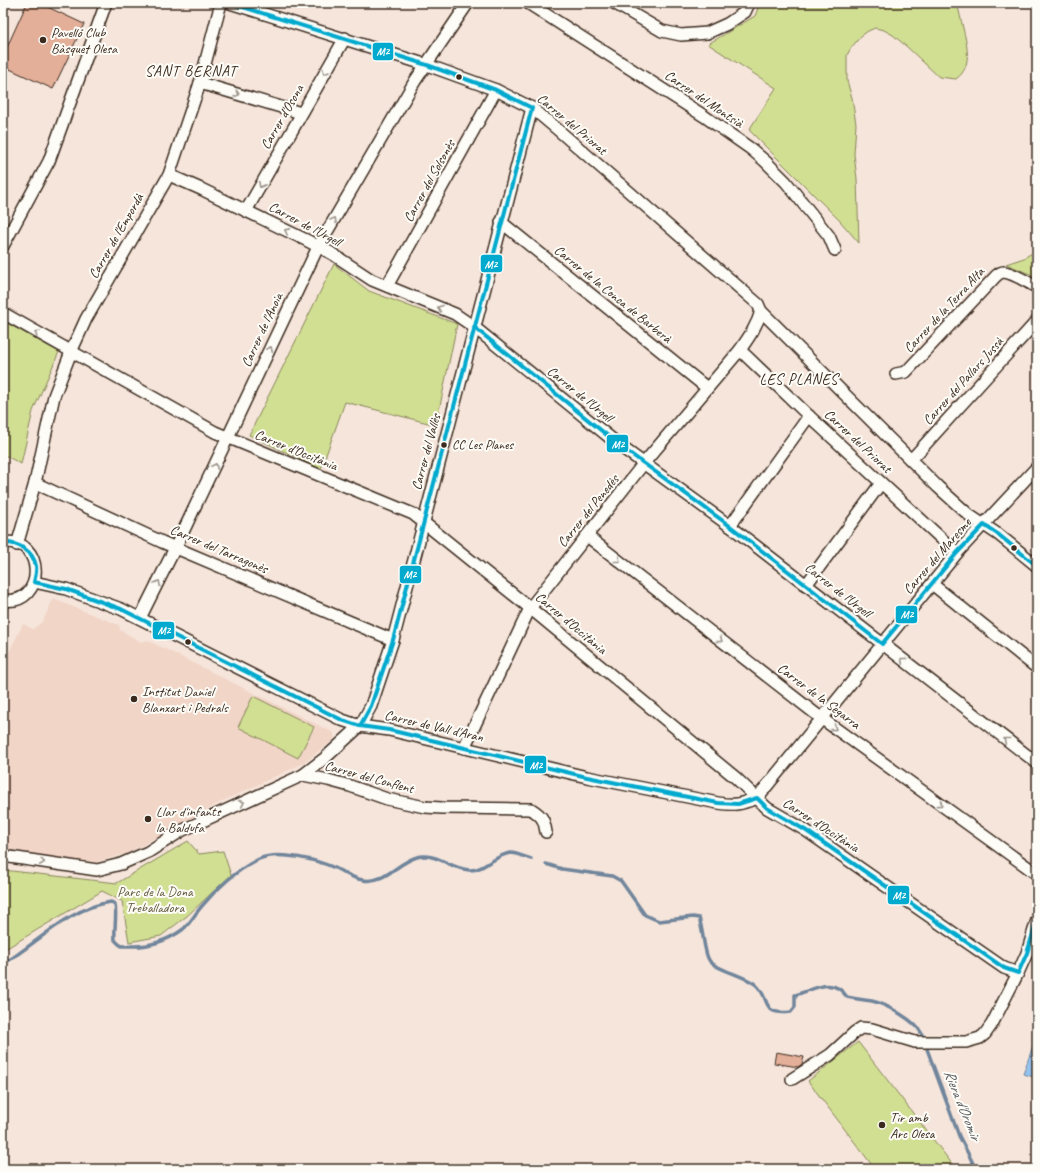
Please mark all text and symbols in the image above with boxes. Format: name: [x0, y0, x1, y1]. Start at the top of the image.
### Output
place label: Pavelló Club Bàsquet Olesa: [51, 24, 118, 57]
marker: Pavelló Club Bàsquet Olesa: [38, 35, 48, 45]
line badge: M2: [372, 42, 394, 61]
text: M2: [377, 44, 391, 58]
district label: SANT BERNAT: [145, 62, 239, 81]
street label: Carrer del Montsià: [661, 66, 747, 132]
one-way arrow: [322, 68, 330, 75]
unlabelled marker: [454, 72, 464, 82]
street label: Carrer d'Osona: [257, 81, 308, 152]
one-way arrow: [233, 89, 240, 98]
street label: Carrer del Priorat: [534, 90, 611, 159]
street label: Carrer del Solsonès: [400, 136, 459, 225]
one-way arrow: [258, 181, 265, 188]
street label: Carrer de l'Empordà: [85, 190, 148, 282]
street label: Carrer de l'Urgell: [266, 198, 346, 251]
one-way arrow: [330, 217, 337, 224]
one-way arrow: [284, 228, 292, 236]
street label: Carrer de la Conca de Barberà: [551, 241, 676, 347]
line badge: M2: [480, 254, 503, 273]
text: M2: [485, 257, 499, 271]
street label: Carrer de la Terra Alta: [900, 263, 989, 356]
street label: Carrer de l'Anoia: [237, 289, 287, 370]
one-way arrow: [437, 305, 444, 313]
one-way arrow: [34, 330, 41, 337]
street label: Carrer del Pallars Jussà: [919, 333, 1007, 428]
one-way arrow: [265, 345, 273, 353]
street label: Carrer de l'Urgell: [544, 362, 618, 427]
district label: LES PLANES: [760, 370, 840, 389]
street label: Carrer del Priorat: [821, 405, 896, 478]
street label: Carrer del Vallès: [408, 411, 445, 492]
street label: Carrer d'Occitània: [252, 426, 341, 475]
line badge: M2: [606, 434, 629, 453]
place label: CC Les Planes: [452, 437, 514, 453]
text: M2: [612, 437, 626, 451]
marker: CC Les Planes: [439, 440, 449, 450]
one-way arrow: [210, 463, 218, 470]
street label: Carrer del Penedès: [554, 470, 623, 551]
street label: Carrer del Maresme: [899, 513, 976, 598]
street label: Carrer del Tarragonès: [168, 521, 271, 578]
unlabelled marker: [1009, 543, 1019, 553]
one-way arrow: [613, 555, 620, 562]
street label: Carrer de l'Urgell: [801, 559, 877, 623]
line badge: M2: [399, 565, 422, 584]
text: M2: [404, 567, 418, 581]
one-way arrow: [153, 580, 161, 587]
street label: Carrer d'Occitània: [532, 588, 611, 659]
line badge: M2: [895, 605, 918, 624]
text: M2: [901, 607, 915, 621]
line badge: M2: [152, 621, 175, 640]
text: M2: [158, 623, 172, 637]
one-way arrow: [716, 635, 723, 642]
unlabelled marker: [183, 637, 193, 647]
one-way arrow: [901, 658, 908, 665]
street label: Carrer de la Segarra: [774, 659, 864, 733]
place label: Institut Daniel Blanxart i Pedrals: [142, 683, 229, 716]
marker: Institut Daniel Blanxart i Pedrals: [129, 694, 139, 704]
street label: Carrer de Vall d'Aran: [383, 706, 486, 746]
one-way arrow: [830, 723, 837, 730]
one-way arrow: [1004, 737, 1011, 744]
line badge: M2: [524, 755, 547, 774]
street label: Carrer del Conflent: [323, 757, 417, 797]
text: M2: [530, 758, 544, 772]
street label: Carrer d'Occitània: [780, 794, 864, 857]
one-way arrow: [238, 799, 245, 807]
one-way arrow: [935, 799, 942, 806]
place label: Llar d'infants la Baldufa: [156, 803, 222, 836]
marker: Llar d'infants la Baldufa: [143, 814, 153, 824]
one-way arrow: [39, 857, 45, 866]
park label: Parc de la Dona Treballadora: [117, 883, 194, 916]
line badge: M2: [887, 885, 910, 905]
text: M2: [893, 888, 907, 902]
water label: Riera d'Oromir: [939, 1067, 986, 1145]
place label: Tir amb Arc Olesa: [890, 1109, 936, 1142]
marker: Tir amb Arc Olesa: [877, 1120, 887, 1130]

